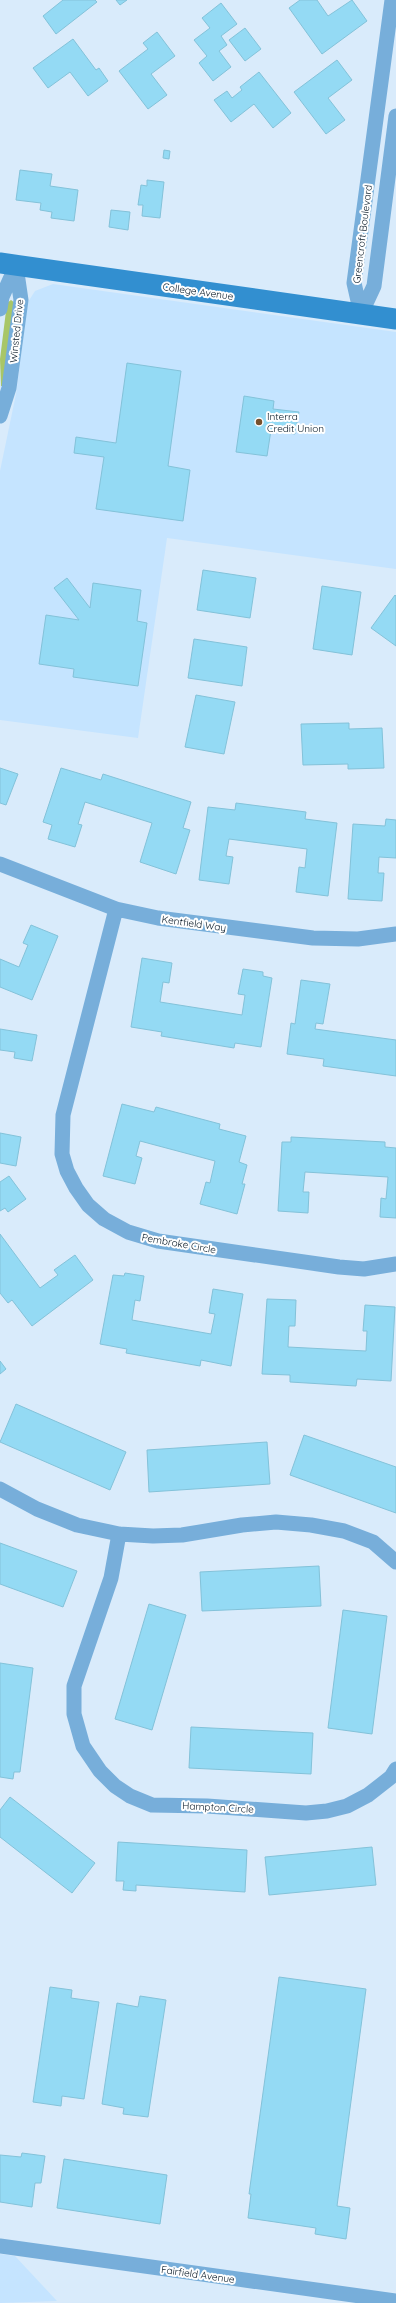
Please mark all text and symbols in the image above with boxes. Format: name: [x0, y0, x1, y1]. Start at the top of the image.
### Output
street label: Greencroft Boulevard: [350, 184, 375, 284]
street label: College Avenue: [162, 280, 234, 303]
street label: Winsted Drive: [7, 298, 26, 364]
place label: Interra Credit Union: [267, 410, 324, 435]
marker: Interra Credit Union: [254, 417, 264, 427]
street label: Kentfield Way: [161, 913, 227, 934]
street label: Pembroke Circle: [141, 1231, 217, 1256]
street label: Hampton Circle: [182, 1799, 254, 1816]
street label: Fairfield Avenue: [160, 2263, 236, 2286]

